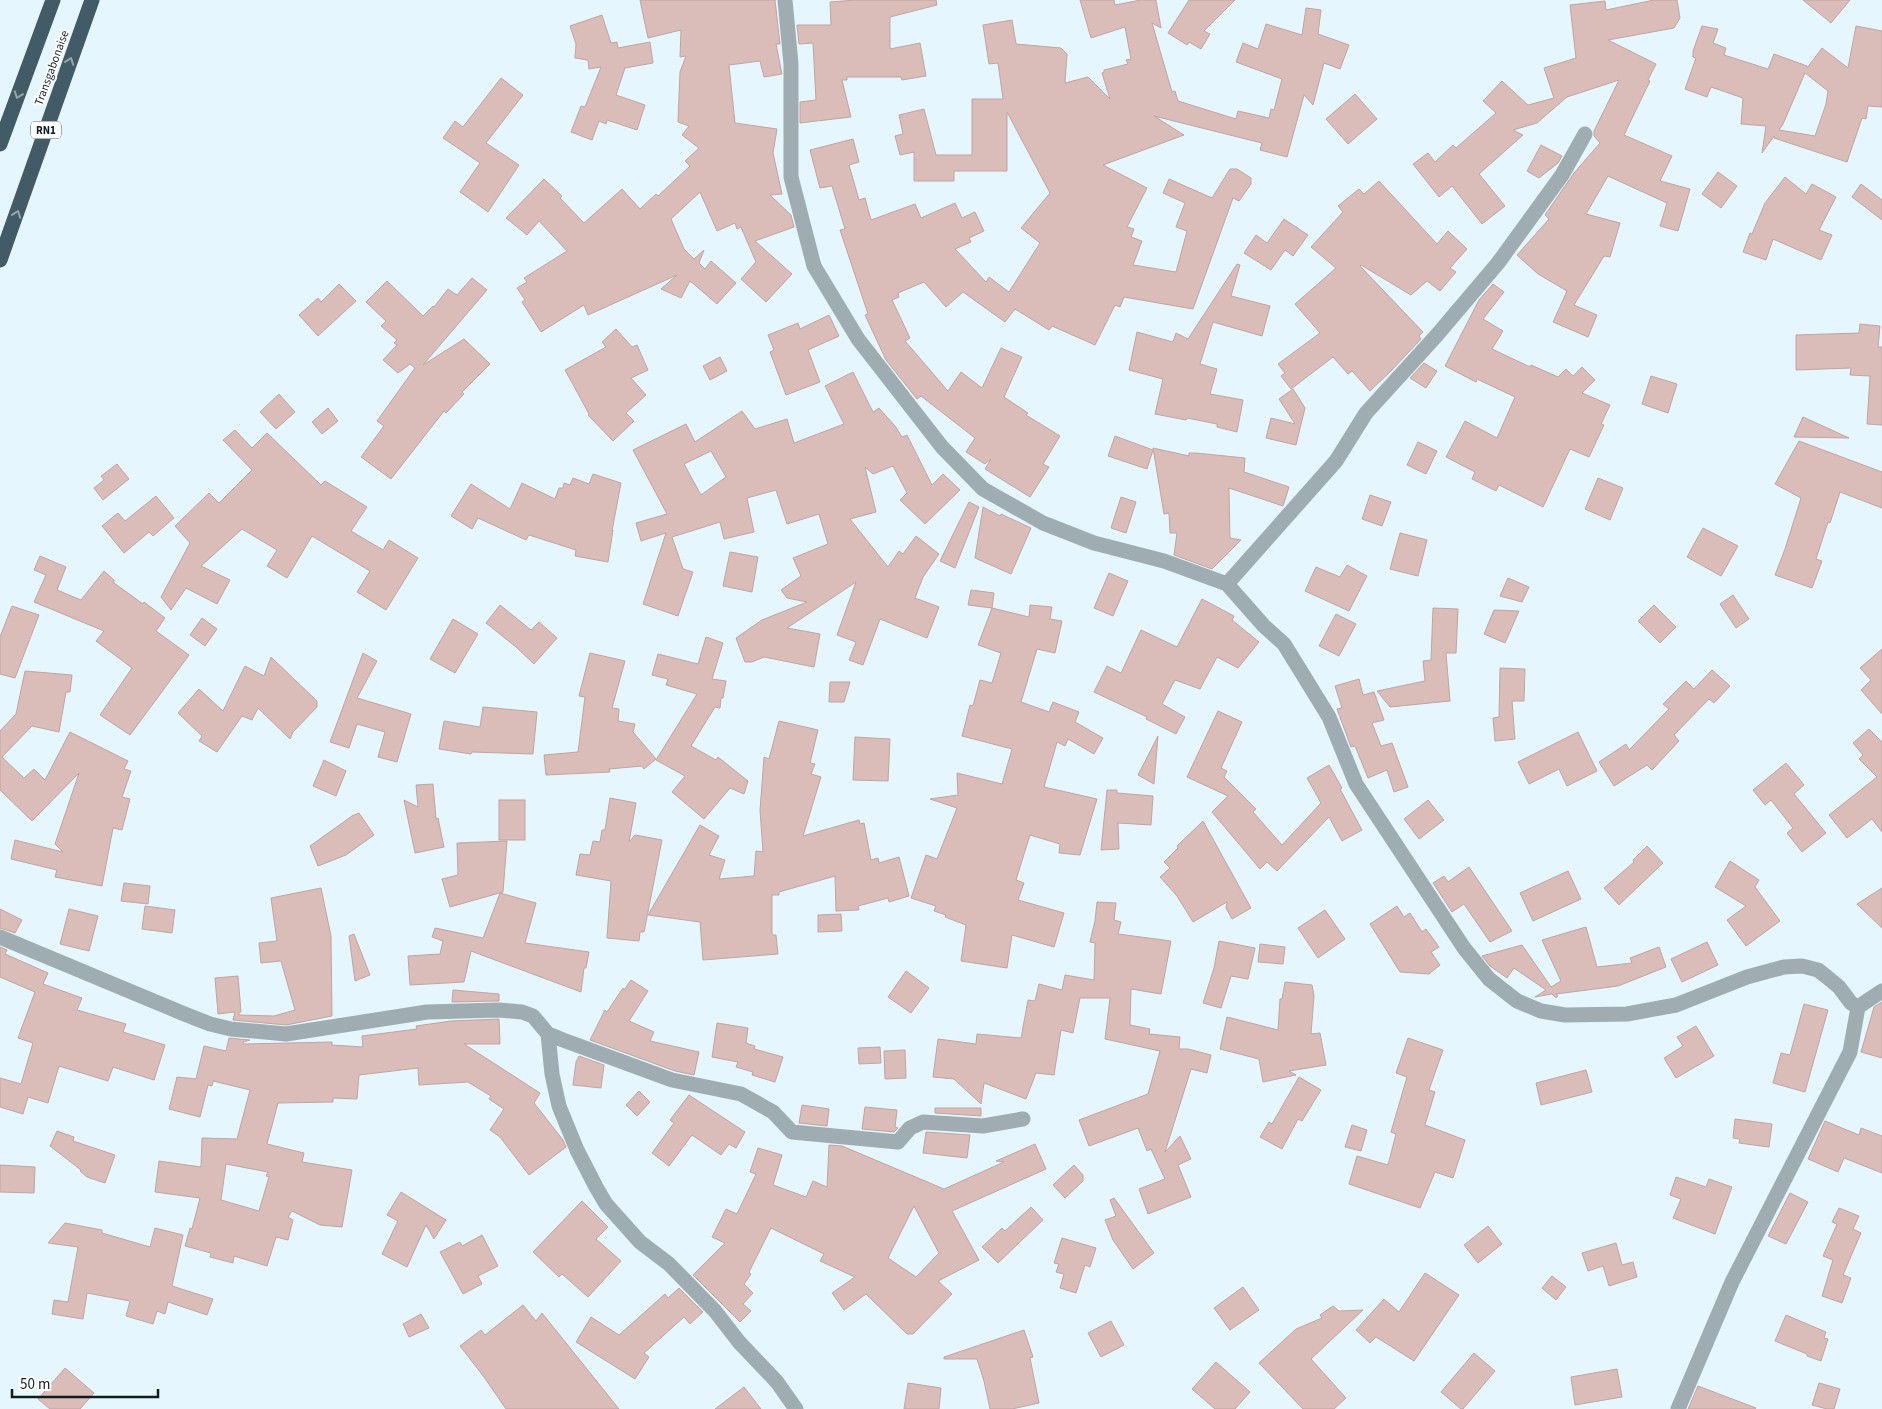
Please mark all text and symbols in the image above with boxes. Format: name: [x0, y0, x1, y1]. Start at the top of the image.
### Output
street label: Transgabonaise: [31, 28, 74, 108]
one-way arrow: [64, 57, 75, 66]
one-way arrow: [14, 90, 24, 99]
road number: RN1: [31, 122, 61, 138]
one-way arrow: [11, 210, 21, 219]
scale bar: [12, 1366, 159, 1398]
text: 50 m: [20, 1374, 50, 1395]

